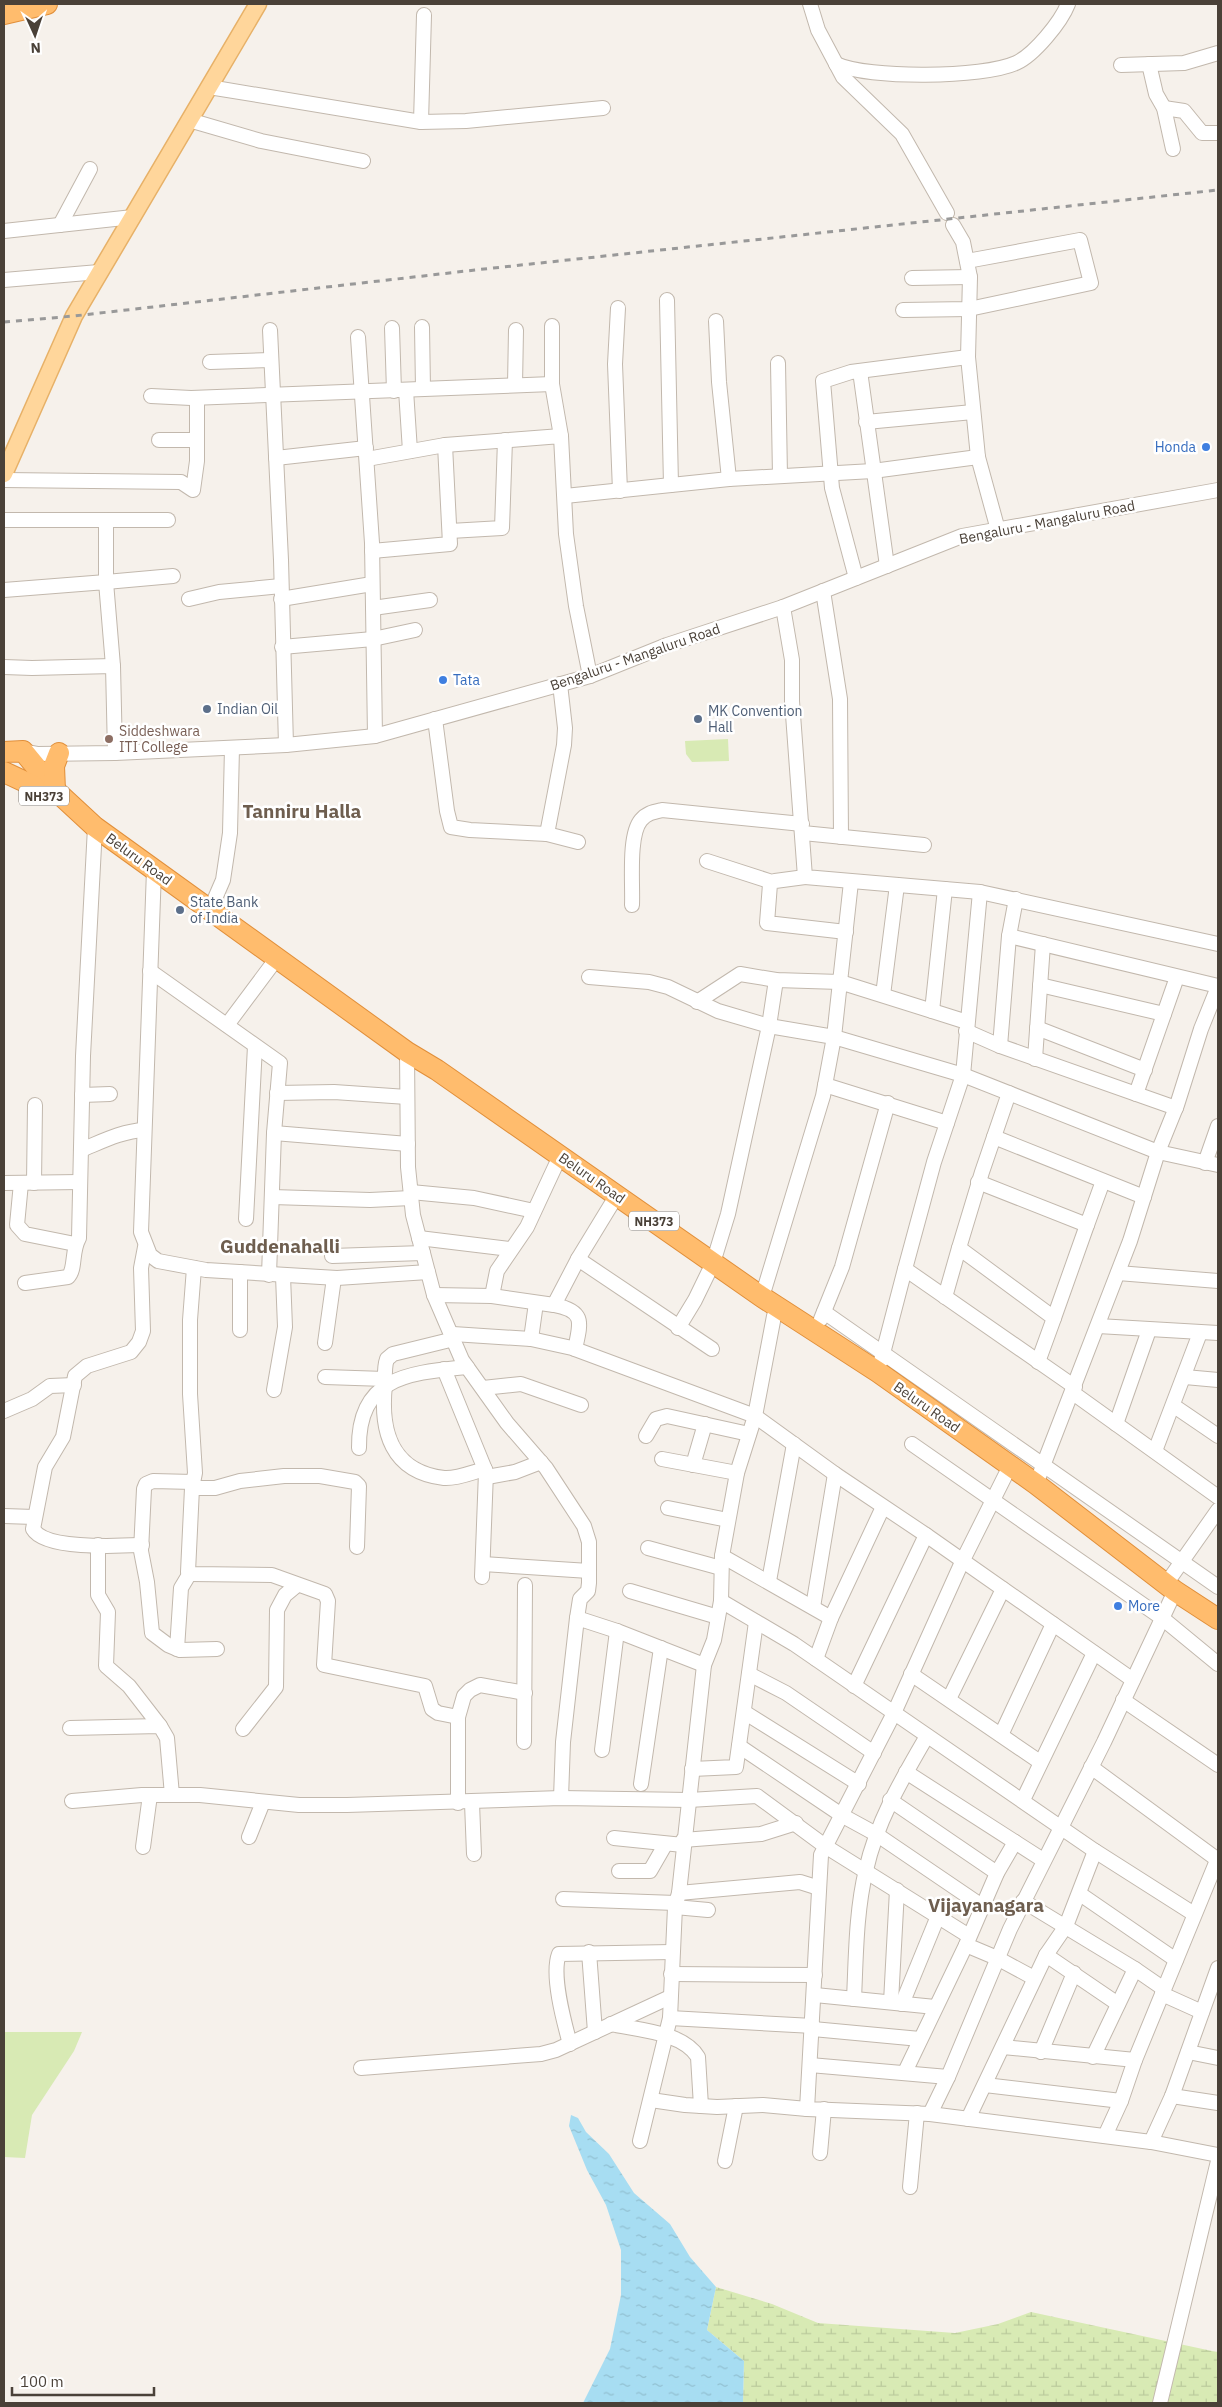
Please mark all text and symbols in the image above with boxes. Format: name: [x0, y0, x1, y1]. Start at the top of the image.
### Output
north arrow: [10, 10, 60, 60]
text: N: [30, 39, 41, 57]
place label: Honda: [1155, 438, 1197, 456]
marker: Honda: [1200, 441, 1212, 453]
street label: Bengaluru - Mangaluru Road: [958, 496, 1136, 548]
street label: Bengaluru - Mangaluru Road: [548, 619, 722, 695]
place label: Tata: [453, 671, 480, 689]
marker: Tata: [437, 674, 449, 686]
place label: Indian Oil: [217, 700, 278, 718]
place label: MK Convention Hall: [708, 702, 803, 736]
marker: Indian Oil: [201, 703, 213, 715]
marker: MK Convention Hall: [692, 713, 704, 725]
place label: Siddeshwara ITI College: [119, 722, 200, 756]
marker: Siddeshwara ITI College: [103, 733, 115, 745]
road number: NH373: [19, 786, 69, 806]
district label: Tanniru Halla: [243, 799, 362, 823]
street label: Beluru Road: [102, 829, 176, 889]
place label: State Bank of India: [190, 893, 259, 927]
marker: State Bank of India: [174, 904, 186, 916]
street label: Beluru Road: [555, 1148, 629, 1208]
road number: NH373: [629, 1212, 679, 1230]
district label: Guddenahalli: [220, 1234, 340, 1258]
street label: Beluru Road: [890, 1377, 964, 1437]
place label: More: [1128, 1597, 1160, 1615]
marker: More: [1112, 1600, 1124, 1612]
district label: Vijayanagara: [928, 1893, 1044, 1917]
scale bar: [12, 2364, 155, 2396]
text: 100 m: [20, 2372, 64, 2391]

